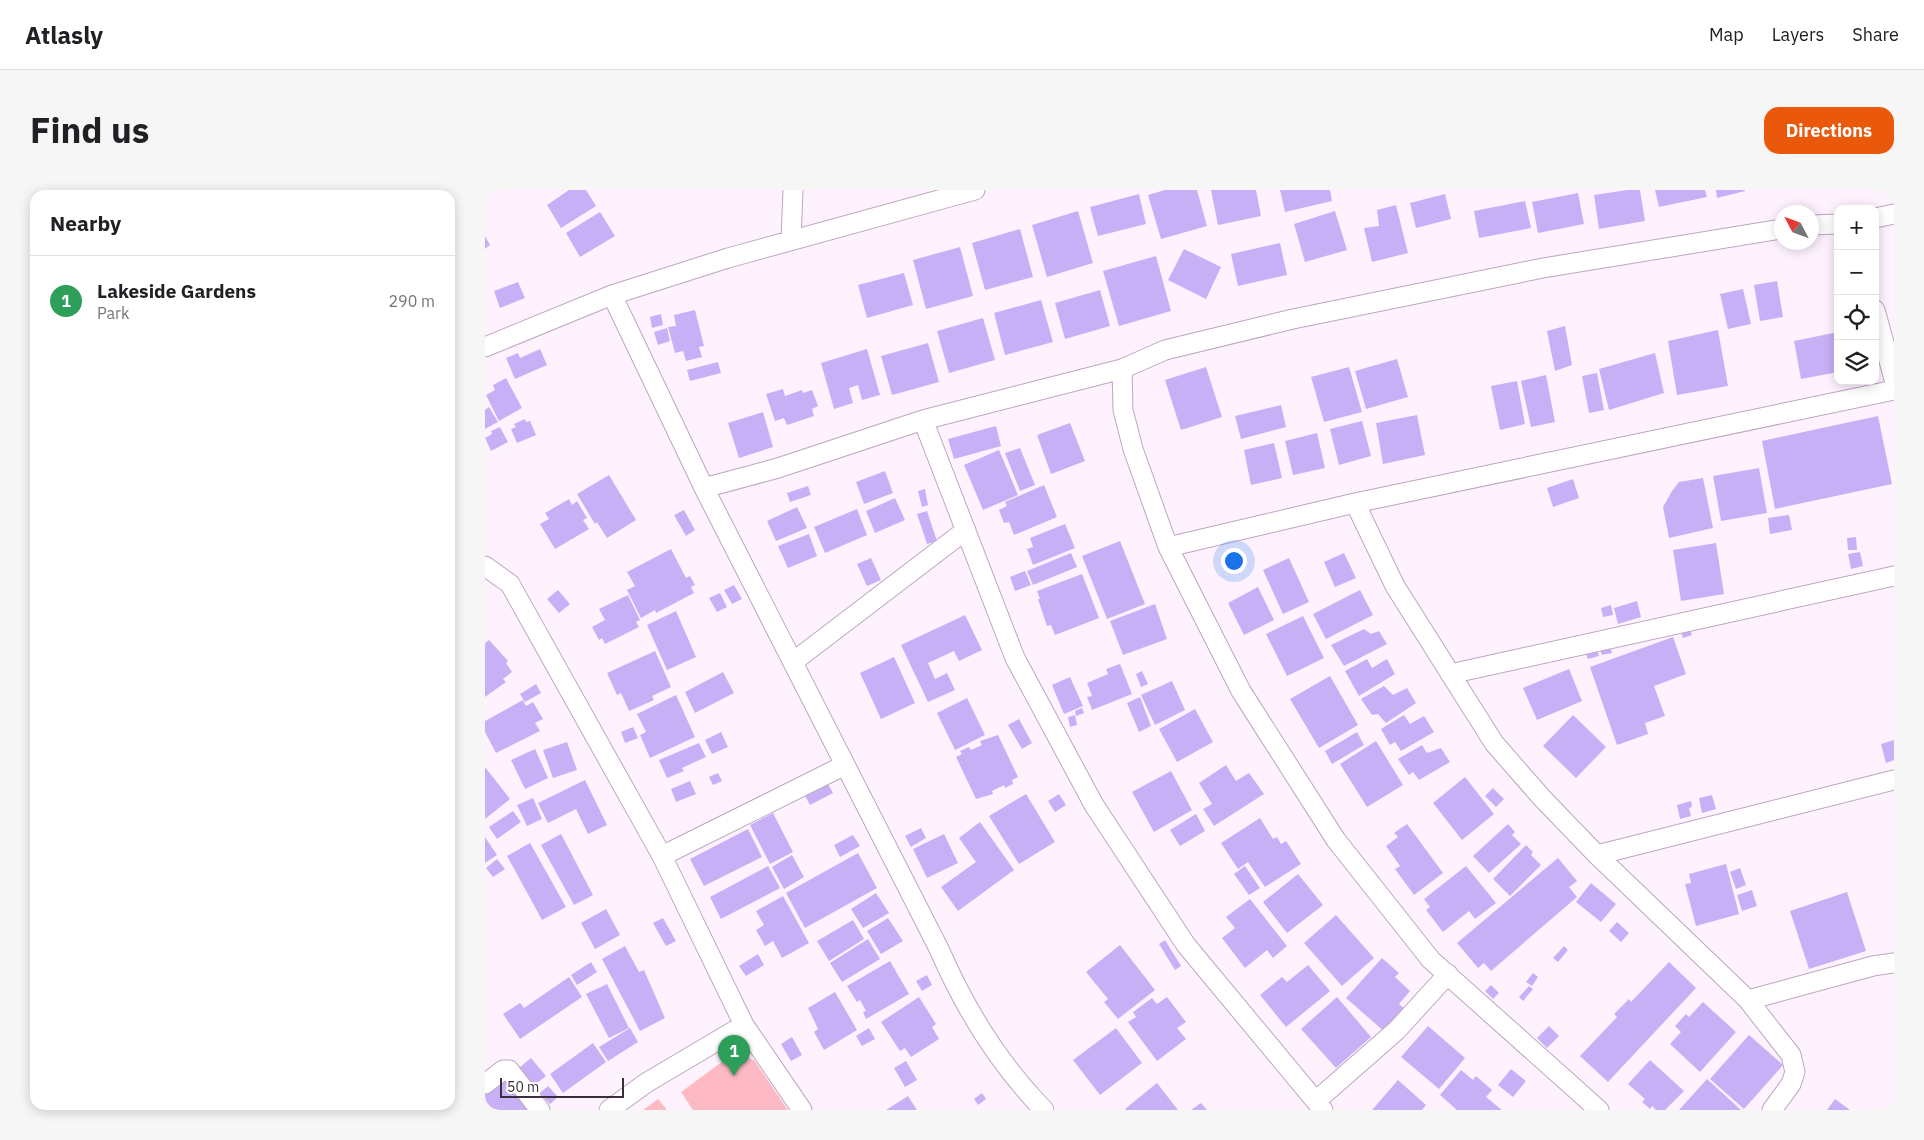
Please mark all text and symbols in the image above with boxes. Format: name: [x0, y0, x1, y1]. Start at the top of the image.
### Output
text: Atlasly: [25, 19, 103, 51]
text: Map: [1709, 23, 1744, 46]
text: Layers: [1772, 23, 1824, 46]
text: Share: [1852, 23, 1899, 46]
text: Find us: [30, 107, 149, 153]
button: Directions: [1764, 107, 1894, 154]
north arrow: [1774, 205, 1819, 250]
map controls: [1834, 205, 1879, 385]
button: +: [1834, 205, 1879, 250]
text: Nearby: [50, 209, 121, 237]
button: −: [1834, 250, 1879, 295]
text: Lakeside Gardens: [97, 279, 256, 303]
text: 1: [61, 291, 71, 311]
text: 290 m: [388, 291, 435, 311]
button: locate: [1834, 295, 1879, 340]
text: Park: [97, 303, 129, 323]
button: layers: [1834, 340, 1879, 385]
your location: [1221, 548, 1247, 574]
pin: 1: [718, 1035, 750, 1076]
scale bar: [500, 1075, 624, 1098]
text: 50 m: [507, 1078, 539, 1096]

